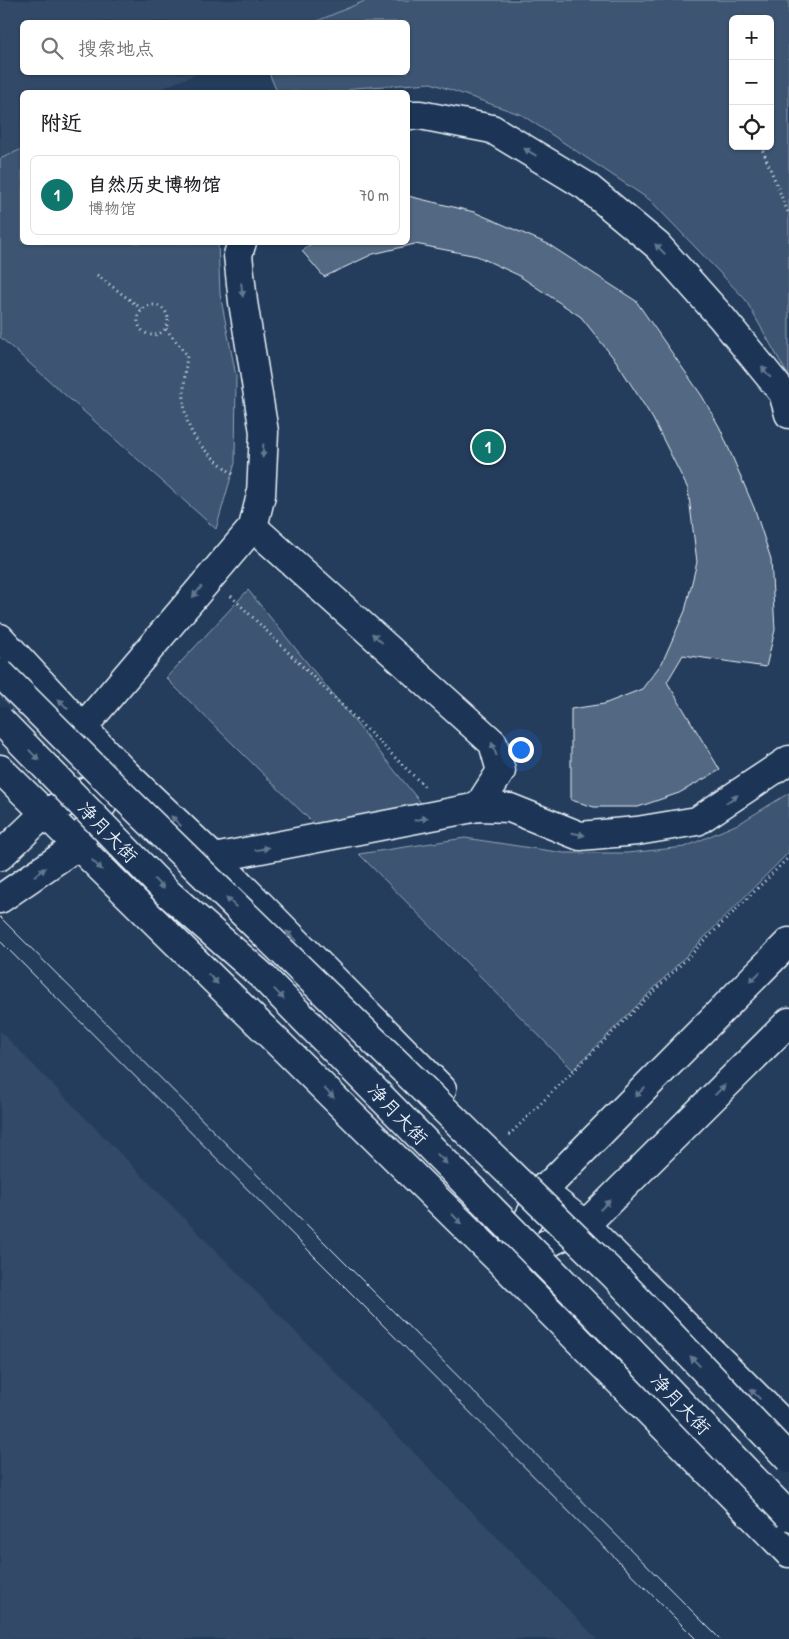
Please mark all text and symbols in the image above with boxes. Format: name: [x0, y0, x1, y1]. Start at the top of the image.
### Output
map controls: [729, 15, 774, 150]
button: +: [729, 15, 774, 60]
search box: [20, 20, 410, 75]
icon: search: [38, 34, 66, 62]
text: 搜索地点: [78, 35, 154, 61]
button: −: [729, 60, 774, 105]
button: locate: [729, 105, 774, 150]
text: 附近: [40, 108, 82, 137]
one-way arrow: [524, 148, 537, 157]
text: 自然历史博物馆: [88, 171, 221, 197]
text: 1: [54, 184, 60, 206]
text: 70 m: [359, 184, 389, 206]
text: 博物馆: [88, 197, 136, 219]
one-way arrow: [654, 243, 666, 255]
one-way arrow: [238, 283, 246, 299]
one-way arrow: [761, 365, 771, 379]
pin: 1: [472, 428, 504, 466]
one-way arrow: [259, 444, 267, 460]
one-way arrow: [192, 586, 203, 598]
one-way arrow: [371, 632, 383, 644]
one-way arrow: [57, 698, 69, 710]
your location: [508, 737, 534, 763]
one-way arrow: [490, 741, 498, 756]
one-way arrow: [28, 749, 40, 761]
one-way arrow: [726, 794, 739, 803]
street label: 净月大街: [72, 796, 144, 868]
one-way arrow: [414, 814, 430, 822]
one-way arrow: [170, 815, 182, 827]
one-way arrow: [570, 830, 586, 838]
one-way arrow: [254, 845, 270, 853]
one-way arrow: [91, 859, 103, 871]
one-way arrow: [34, 867, 47, 877]
one-way arrow: [153, 878, 165, 890]
one-way arrow: [225, 896, 237, 908]
one-way arrow: [285, 930, 297, 942]
one-way arrow: [749, 971, 761, 983]
one-way arrow: [207, 973, 219, 985]
one-way arrow: [273, 987, 285, 999]
street label: 净月大街: [362, 1078, 434, 1150]
one-way arrow: [714, 1085, 726, 1097]
one-way arrow: [634, 1086, 646, 1098]
one-way arrow: [323, 1087, 335, 1099]
one-way arrow: [436, 1153, 448, 1165]
one-way arrow: [599, 1199, 611, 1211]
one-way arrow: [451, 1213, 463, 1225]
one-way arrow: [689, 1355, 701, 1367]
street label: 净月大街: [645, 1368, 717, 1440]
one-way arrow: [749, 1389, 761, 1401]

